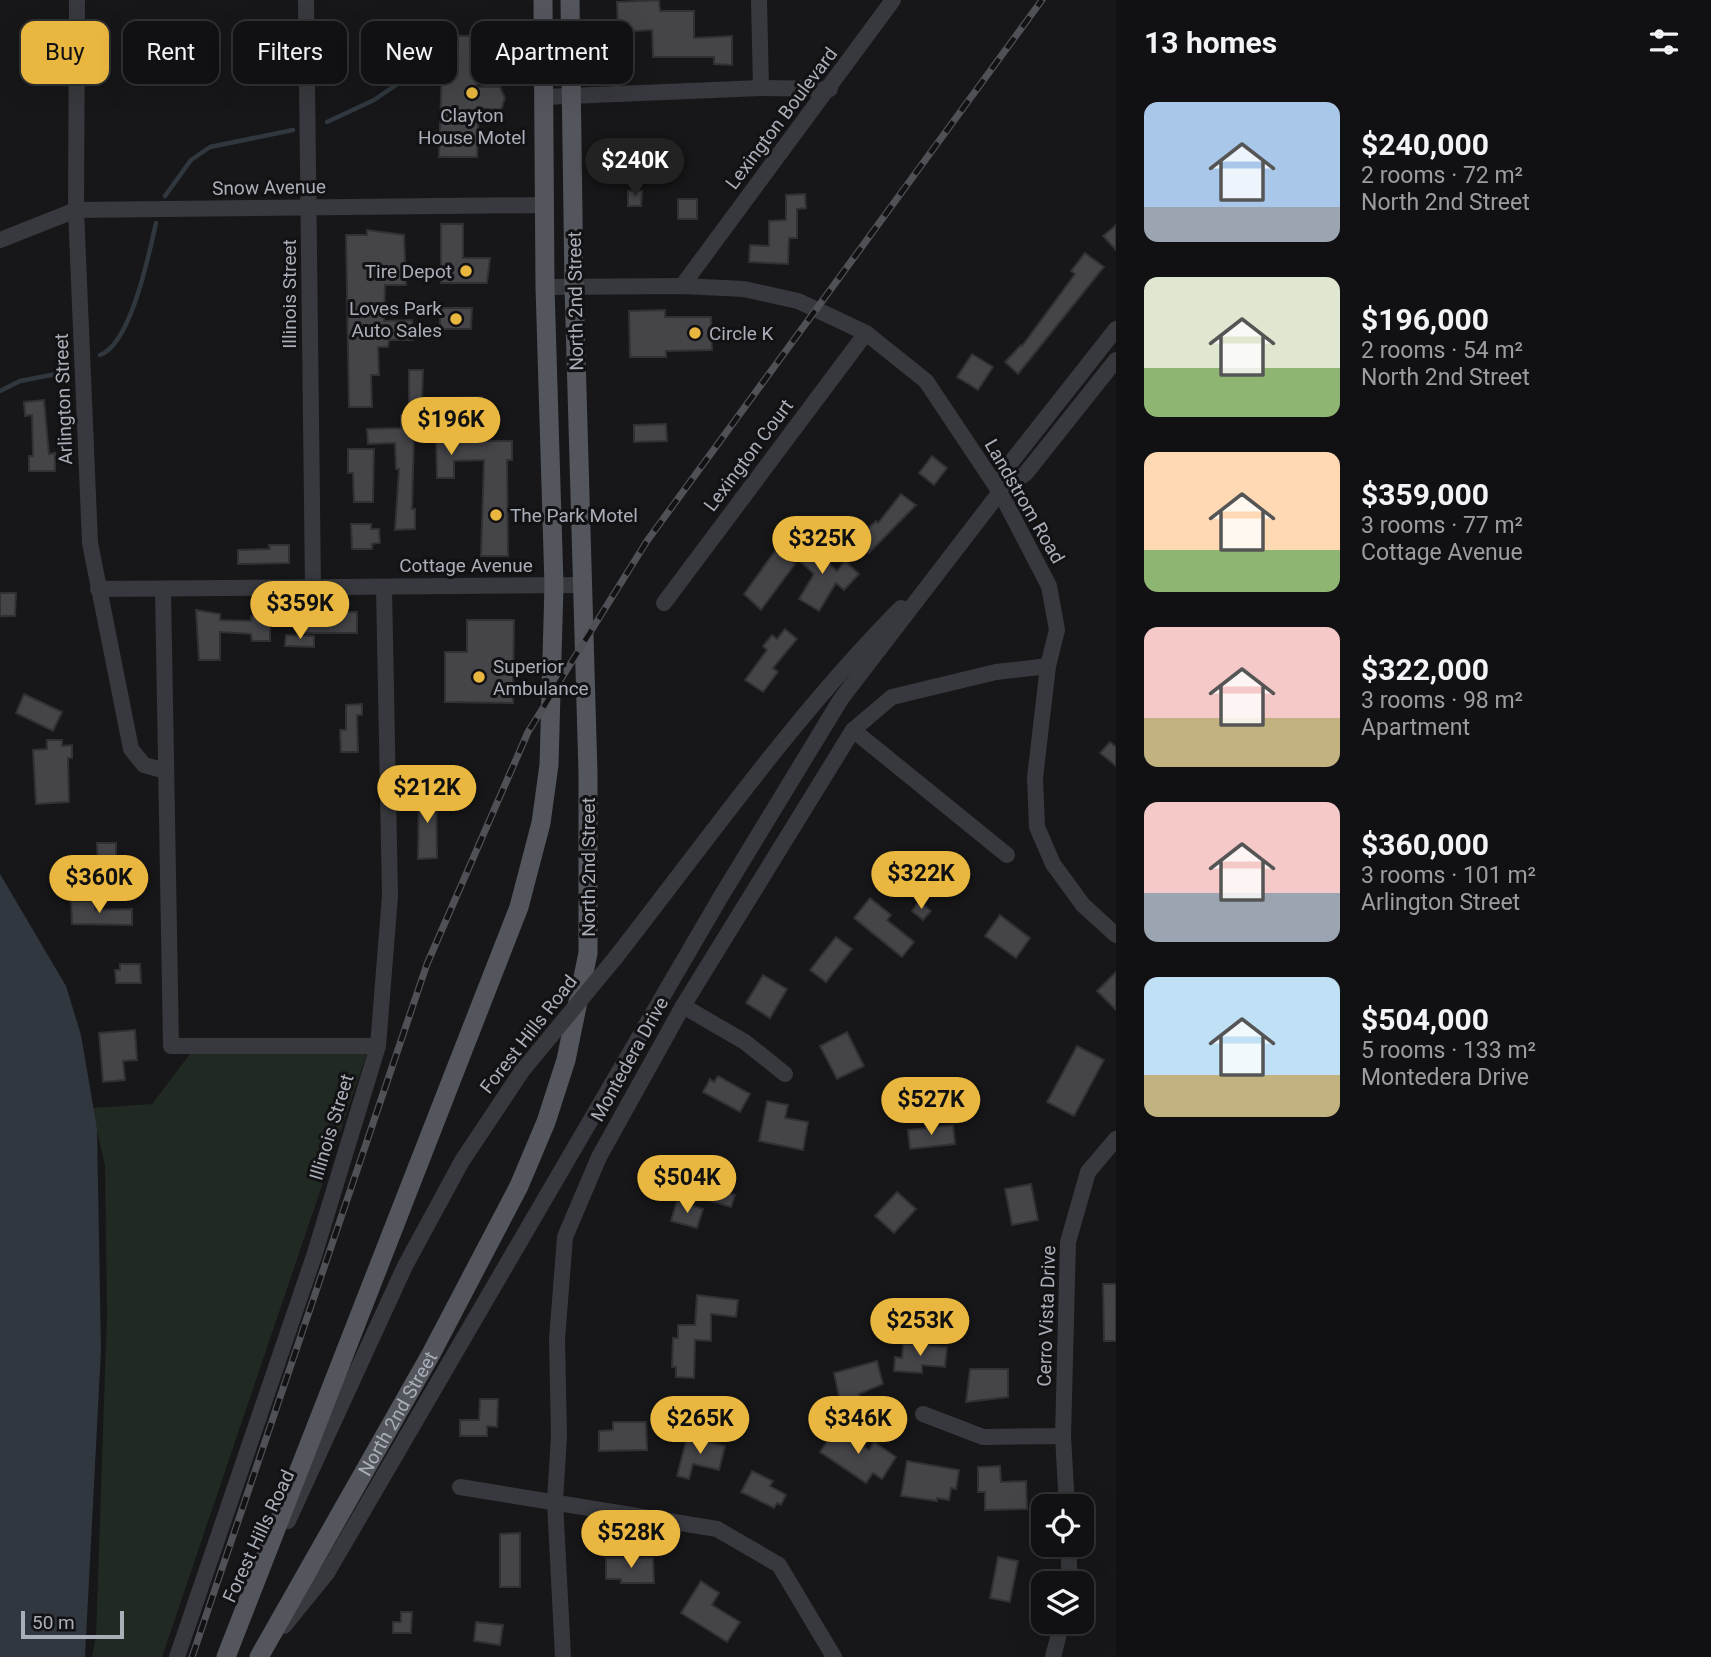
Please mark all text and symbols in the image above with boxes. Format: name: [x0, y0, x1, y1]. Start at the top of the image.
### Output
chip: Buy: [21, 21, 109, 84]
chip: Rent: [123, 21, 219, 84]
chip: Filters: [233, 21, 347, 84]
chip: New: [361, 21, 457, 84]
chip: Apartment: [471, 21, 633, 84]
icon: filters: [1645, 23, 1683, 61]
text: 13 homes: [1144, 25, 1277, 60]
street label: Lexington Boulevard: [721, 43, 842, 194]
marker: Clayton House Motel: [464, 85, 480, 101]
place label: Clayton House Motel: [418, 104, 526, 149]
text: $240,000: [1361, 127, 1489, 162]
icon: home: [1200, 130, 1284, 214]
pin: $240K: [586, 138, 684, 198]
text: $240K: [601, 147, 669, 174]
text: 2 rooms · 72 m²: [1361, 162, 1523, 189]
street label: Snow Avenue: [212, 175, 326, 200]
text: North 2nd Street: [1361, 189, 1530, 216]
street label: North 2nd Street: [563, 231, 588, 371]
street label: Illinois Street: [278, 239, 301, 349]
place label: Tire Depot: [365, 260, 452, 283]
marker: Tire Depot: [458, 263, 474, 279]
place label: Loves Park Auto Sales: [349, 297, 442, 342]
text: $196,000: [1361, 302, 1489, 337]
icon: home: [1200, 305, 1284, 389]
marker: Loves Park Auto Sales: [448, 311, 464, 327]
place label: Circle K: [709, 322, 774, 345]
marker: Circle K: [687, 325, 703, 341]
street label: Arlington Street: [50, 333, 77, 465]
text: 2 rooms · 54 m²: [1361, 337, 1523, 364]
text: North 2nd Street: [1361, 364, 1530, 391]
street label: Lexington Court: [699, 395, 798, 516]
pin: $196K: [402, 398, 500, 457]
text: $196K: [417, 406, 485, 433]
street label: Landstrom Road: [980, 435, 1069, 568]
text: $359,000: [1361, 477, 1489, 512]
icon: home: [1200, 480, 1284, 564]
place label: The Park Motel: [510, 504, 638, 527]
marker: The Park Motel: [488, 507, 504, 523]
text: 3 rooms · 77 m²: [1361, 512, 1523, 539]
pin: $325K: [773, 516, 871, 576]
text: $325K: [788, 525, 856, 552]
text: Cottage Avenue: [1361, 539, 1523, 566]
street label: Cottage Avenue: [399, 554, 533, 577]
pin: $359K: [251, 582, 349, 641]
text: $359K: [266, 590, 334, 617]
text: $322,000: [1361, 652, 1489, 687]
place label: Superior Ambulance: [493, 655, 589, 700]
icon: home: [1200, 655, 1284, 739]
marker: Superior Ambulance: [471, 669, 487, 685]
text: 3 rooms · 98 m²: [1361, 687, 1523, 714]
text: Apartment: [1361, 714, 1470, 741]
pin: $212K: [378, 766, 476, 825]
text: $212K: [393, 774, 461, 801]
street label: North 2nd Street: [577, 797, 600, 937]
text: $360,000: [1361, 827, 1489, 862]
icon: home: [1200, 830, 1284, 914]
pin: $322K: [872, 852, 970, 911]
pin: $360K: [50, 856, 148, 915]
text: $322K: [887, 860, 955, 887]
text: 3 rooms · 101 m²: [1361, 862, 1536, 889]
text: $360K: [65, 864, 133, 891]
text: Arlington Street: [1361, 889, 1520, 916]
street label: Forest Hills Road: [475, 971, 582, 1098]
street label: Montedera Drive: [586, 993, 673, 1126]
text: $504,000: [1361, 1002, 1489, 1037]
icon: home: [1200, 1005, 1284, 1089]
text: 5 rooms · 133 m²: [1361, 1037, 1536, 1064]
text: Montedera Drive: [1361, 1064, 1529, 1091]
street label: Illinois Street: [304, 1071, 359, 1183]
pin: $527K: [882, 1078, 980, 1137]
text: $527K: [897, 1086, 965, 1113]
pin: $504K: [638, 1156, 736, 1215]
text: $504K: [653, 1164, 721, 1191]
street label: Cerro Vista Drive: [1033, 1245, 1060, 1387]
pin: $253K: [871, 1298, 969, 1358]
text: $253K: [886, 1307, 954, 1334]
street label: North 2nd Street: [353, 1347, 442, 1480]
pin: $265K: [651, 1396, 749, 1456]
pin: $346K: [809, 1396, 907, 1456]
text: $265K: [666, 1405, 734, 1432]
text: $346K: [824, 1405, 892, 1432]
street label: Forest Hills Road: [218, 1466, 299, 1606]
map controls: [1031, 1494, 1094, 1634]
button: locate: [1031, 1494, 1094, 1557]
pin: $528K: [582, 1510, 680, 1570]
text: $528K: [597, 1519, 665, 1546]
button: layers: [1031, 1571, 1094, 1634]
scale bar: [21, 1608, 124, 1640]
text: 50 m: [32, 1611, 75, 1634]

